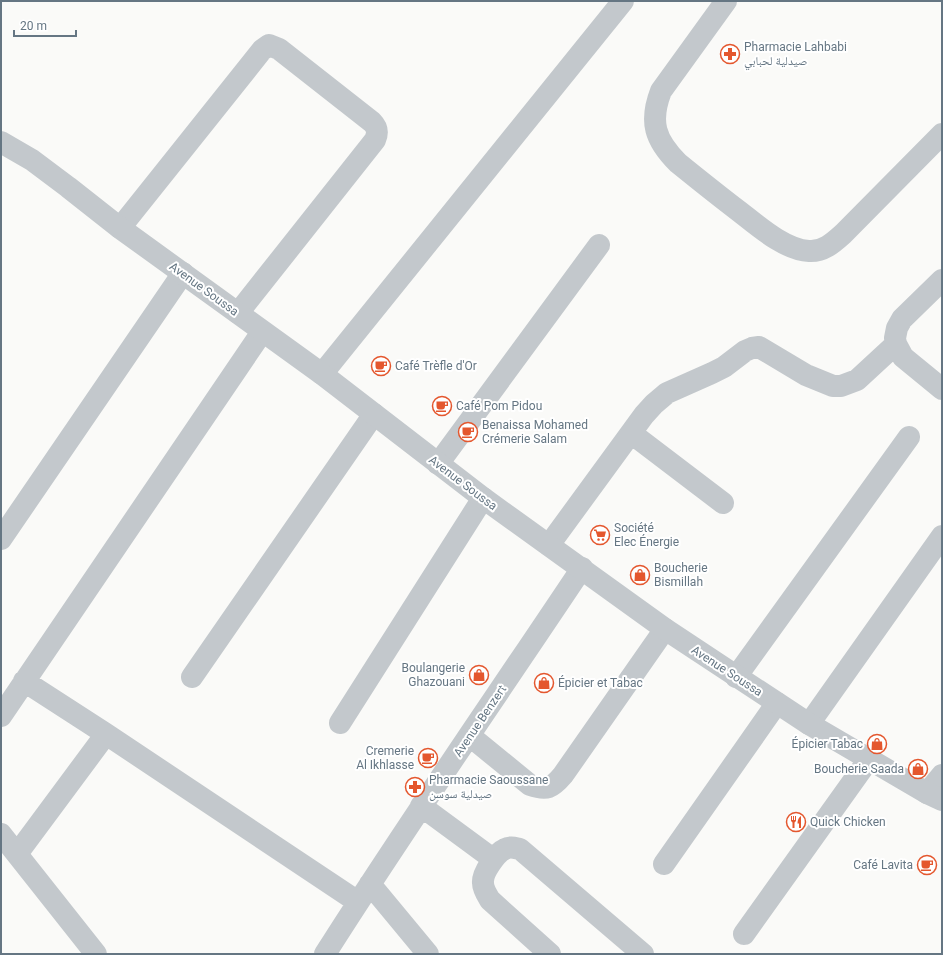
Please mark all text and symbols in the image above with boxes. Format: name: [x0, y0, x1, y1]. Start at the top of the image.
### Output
scale bar: [14, 12, 76, 38]
text: 20 m: [20, 19, 47, 33]
place label: Pharmacie Lahbabi صيدلية لحبابي: [744, 40, 847, 71]
pharmacy icon: Pharmacie Lahbabi صيدلية لحبابي: [719, 43, 741, 65]
street label: Avenue Soussa: [167, 259, 241, 319]
cafe icon: Café Trèfle d'Or: [370, 355, 392, 377]
place label: Café Trèfle d'Or: [395, 359, 477, 373]
cafe icon: Café Pom Pidou: [431, 395, 453, 417]
place label: Café Pom Pidou: [456, 399, 542, 413]
place label: Benaissa Mohamed Crémerie Salam: [482, 418, 588, 446]
cafe icon: Benaissa Mohamed Crémerie Salam: [457, 421, 479, 443]
street label: Avenue Soussa: [426, 453, 500, 513]
place label: Société Elec Énergie: [614, 521, 679, 549]
supermarket icon: Société Elec Énergie: [589, 524, 611, 546]
place label: Boucherie Bismillah: [654, 561, 708, 589]
shop icon: Boucherie Bismillah: [629, 564, 651, 586]
street label: Avenue Soussa: [689, 643, 765, 699]
place label: Boulangerie Ghazouani: [402, 661, 465, 689]
shop icon: Boulangerie Ghazouani: [468, 664, 490, 686]
shop icon: Épicier et Tabac: [533, 672, 555, 694]
place label: Épicier et Tabac: [558, 675, 643, 690]
street label: Avenue Benzert: [451, 683, 509, 759]
shop icon: Épicier Tabac: [866, 733, 888, 755]
place label: Épicier Tabac: [792, 736, 863, 751]
place label: Cremerie Al Ikhlasse: [356, 744, 414, 772]
cafe icon: Cremerie Al Ikhlasse: [417, 747, 439, 769]
shop icon: Boucherie Saada: [907, 758, 929, 780]
place label: Boucherie Saada: [814, 762, 904, 776]
place label: Pharmacie Saoussane صيدلية سوسن: [429, 773, 548, 801]
pharmacy icon: Pharmacie Saoussane صيدلية سوسن: [404, 776, 426, 798]
restaurant icon: Quick Chicken: [785, 811, 807, 833]
place label: Quick Chicken: [810, 815, 886, 829]
cafe icon: Café Lavita: [916, 854, 938, 876]
place label: Café Lavita: [853, 858, 913, 872]

